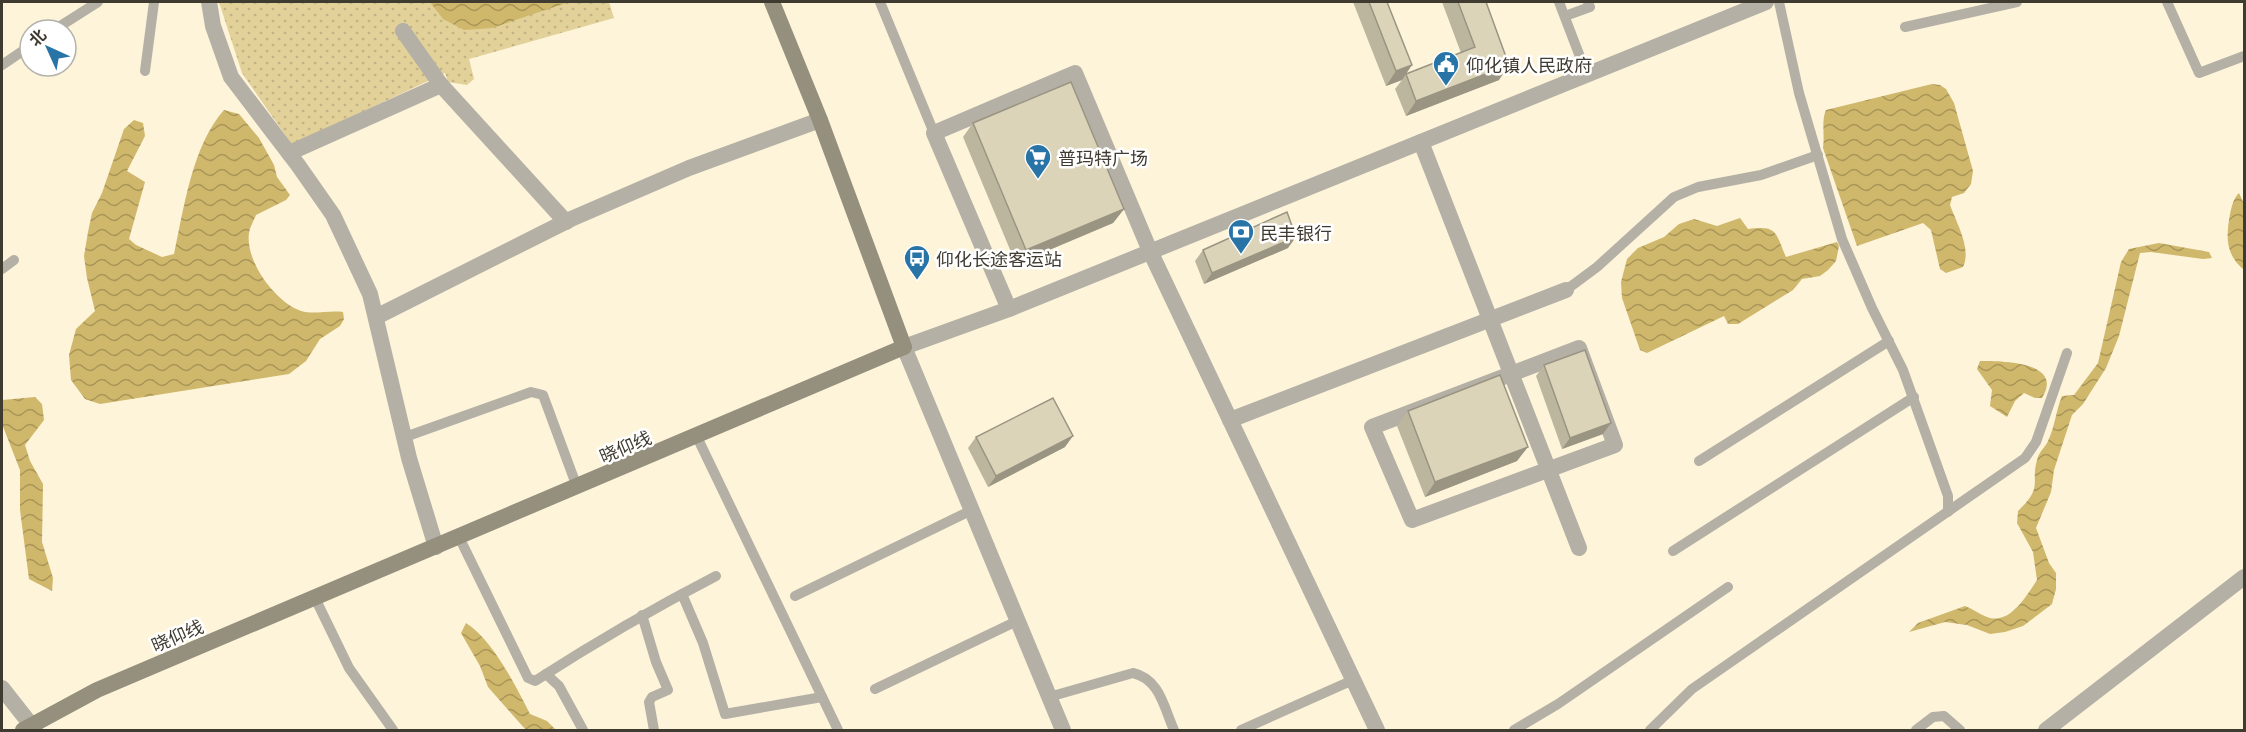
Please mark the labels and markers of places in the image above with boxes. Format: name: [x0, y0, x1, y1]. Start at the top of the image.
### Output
public building icon: 仰化镇人民政府: [1431, 49, 1461, 87]
place label: 仰化镇人民政府: [1466, 51, 1592, 78]
supermarket icon: 普玛特广场: [1023, 142, 1053, 180]
place label: 普玛特广场: [1058, 144, 1148, 171]
bank icon: 民丰银行: [1226, 217, 1256, 255]
place label: 民丰银行: [1260, 219, 1332, 246]
bus stop icon: 仰化长途客运站: [902, 243, 932, 281]
place label: 仰化长途客运站: [936, 245, 1062, 272]

